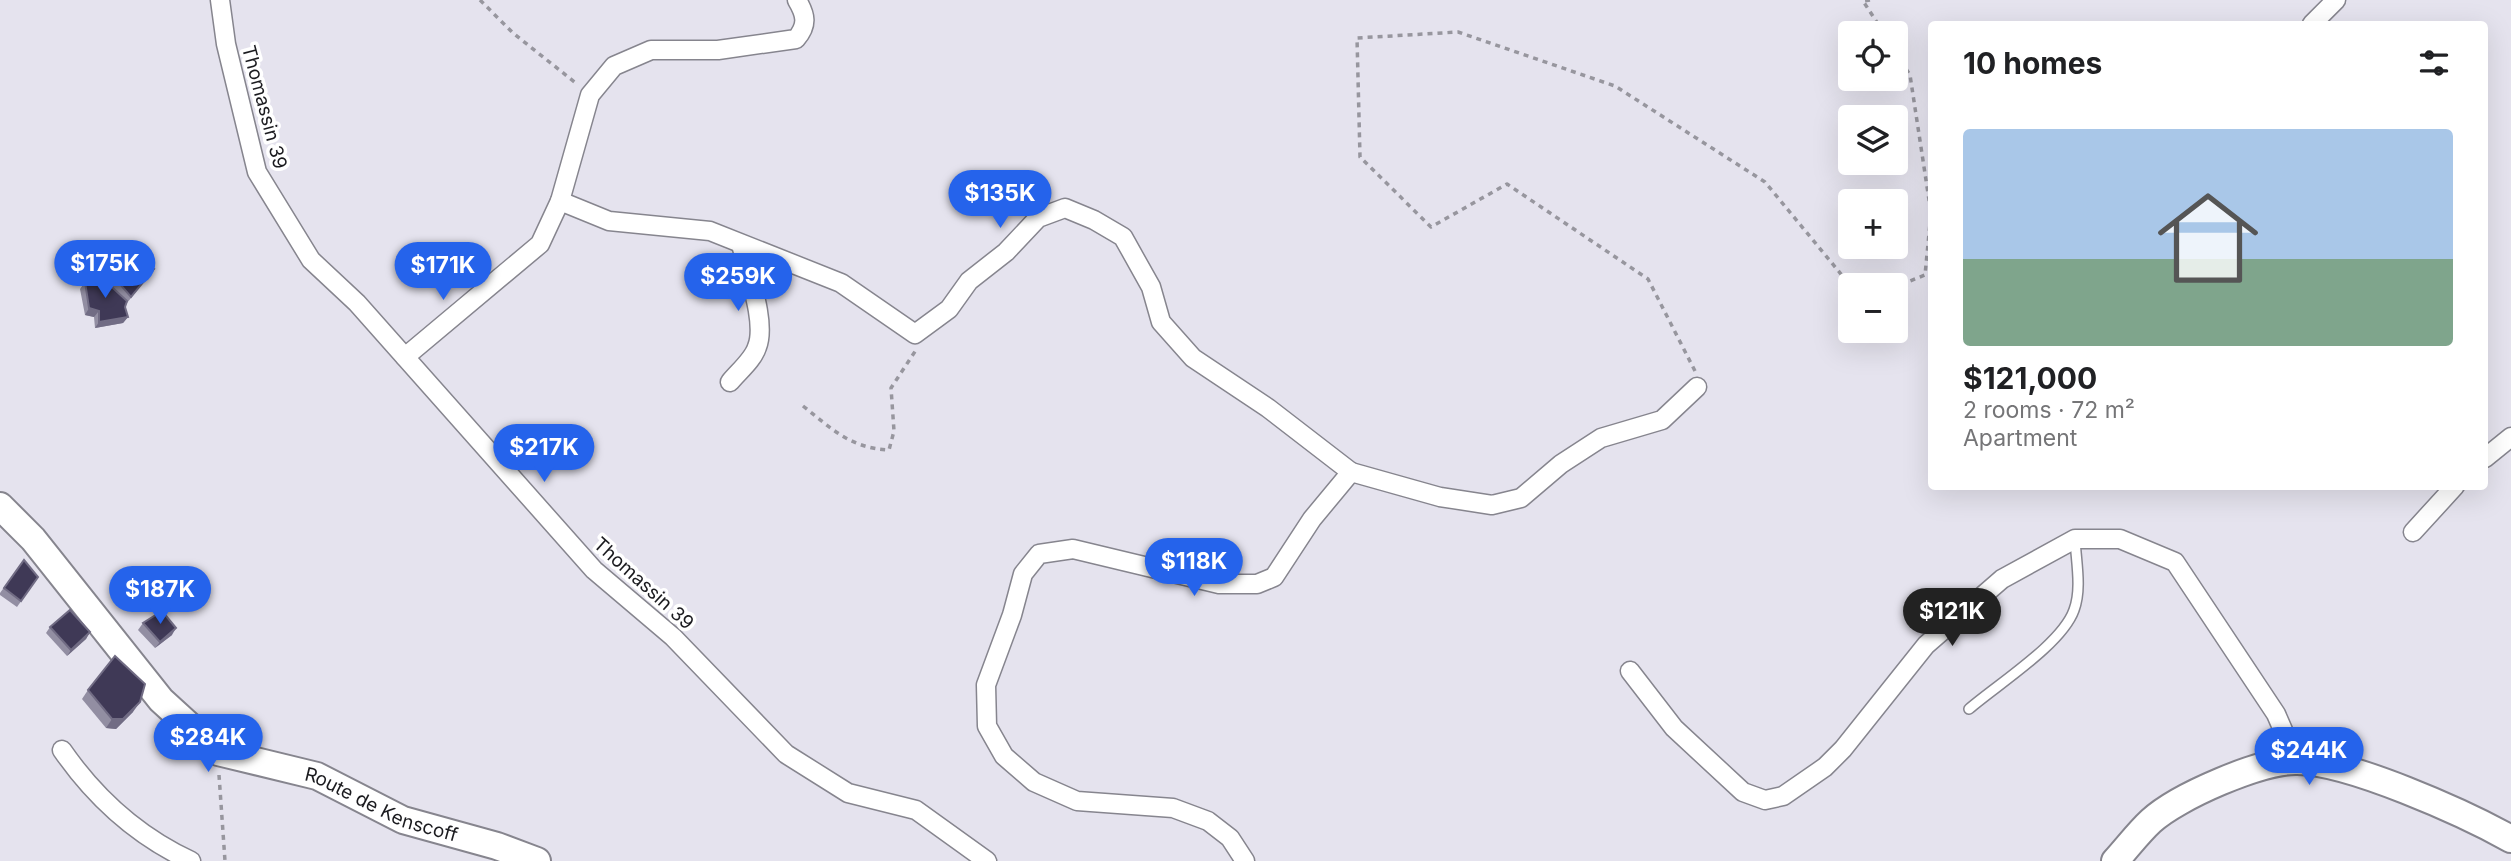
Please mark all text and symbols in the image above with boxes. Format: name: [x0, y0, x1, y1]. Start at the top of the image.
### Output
map controls: [1838, 21, 1908, 343]
button: locate: [1838, 21, 1908, 91]
street label: Thomassin 39: [237, 43, 292, 171]
icon: filters: [2415, 44, 2453, 82]
text: 10 homes: [1963, 45, 2102, 81]
button: layers: [1838, 105, 1908, 175]
pin: $135K: [951, 170, 1049, 230]
icon: home: [2145, 175, 2271, 301]
text: $135K: [964, 179, 1036, 207]
button: +: [1838, 189, 1908, 259]
pin: $175K: [56, 240, 154, 300]
pin: $171K: [394, 243, 492, 302]
text: $175K: [70, 249, 140, 277]
text: $171K: [411, 251, 475, 279]
pin: $259K: [689, 254, 787, 313]
text: $259K: [700, 262, 776, 290]
button: −: [1838, 273, 1908, 343]
text: $121,000: [1963, 360, 2097, 396]
text: 2 rooms · 72 m²: [1963, 396, 2135, 424]
pin: $217K: [495, 424, 593, 484]
text: Apartment: [1963, 424, 2077, 452]
text: $217K: [509, 433, 579, 461]
street label: Thomassin 39: [589, 532, 699, 634]
pin: $118K: [1145, 538, 1243, 598]
text: $118K: [1161, 547, 1227, 575]
pin: $187K: [111, 566, 209, 626]
text: $187K: [125, 575, 195, 603]
pin: $121K: [1903, 588, 2001, 648]
text: $121K: [1919, 597, 1985, 625]
pin: $284K: [159, 714, 257, 774]
text: $284K: [170, 723, 246, 751]
pin: $244K: [2260, 728, 2358, 787]
text: $244K: [2271, 736, 2347, 764]
street label: Route de Kenscoff: [303, 763, 460, 847]

